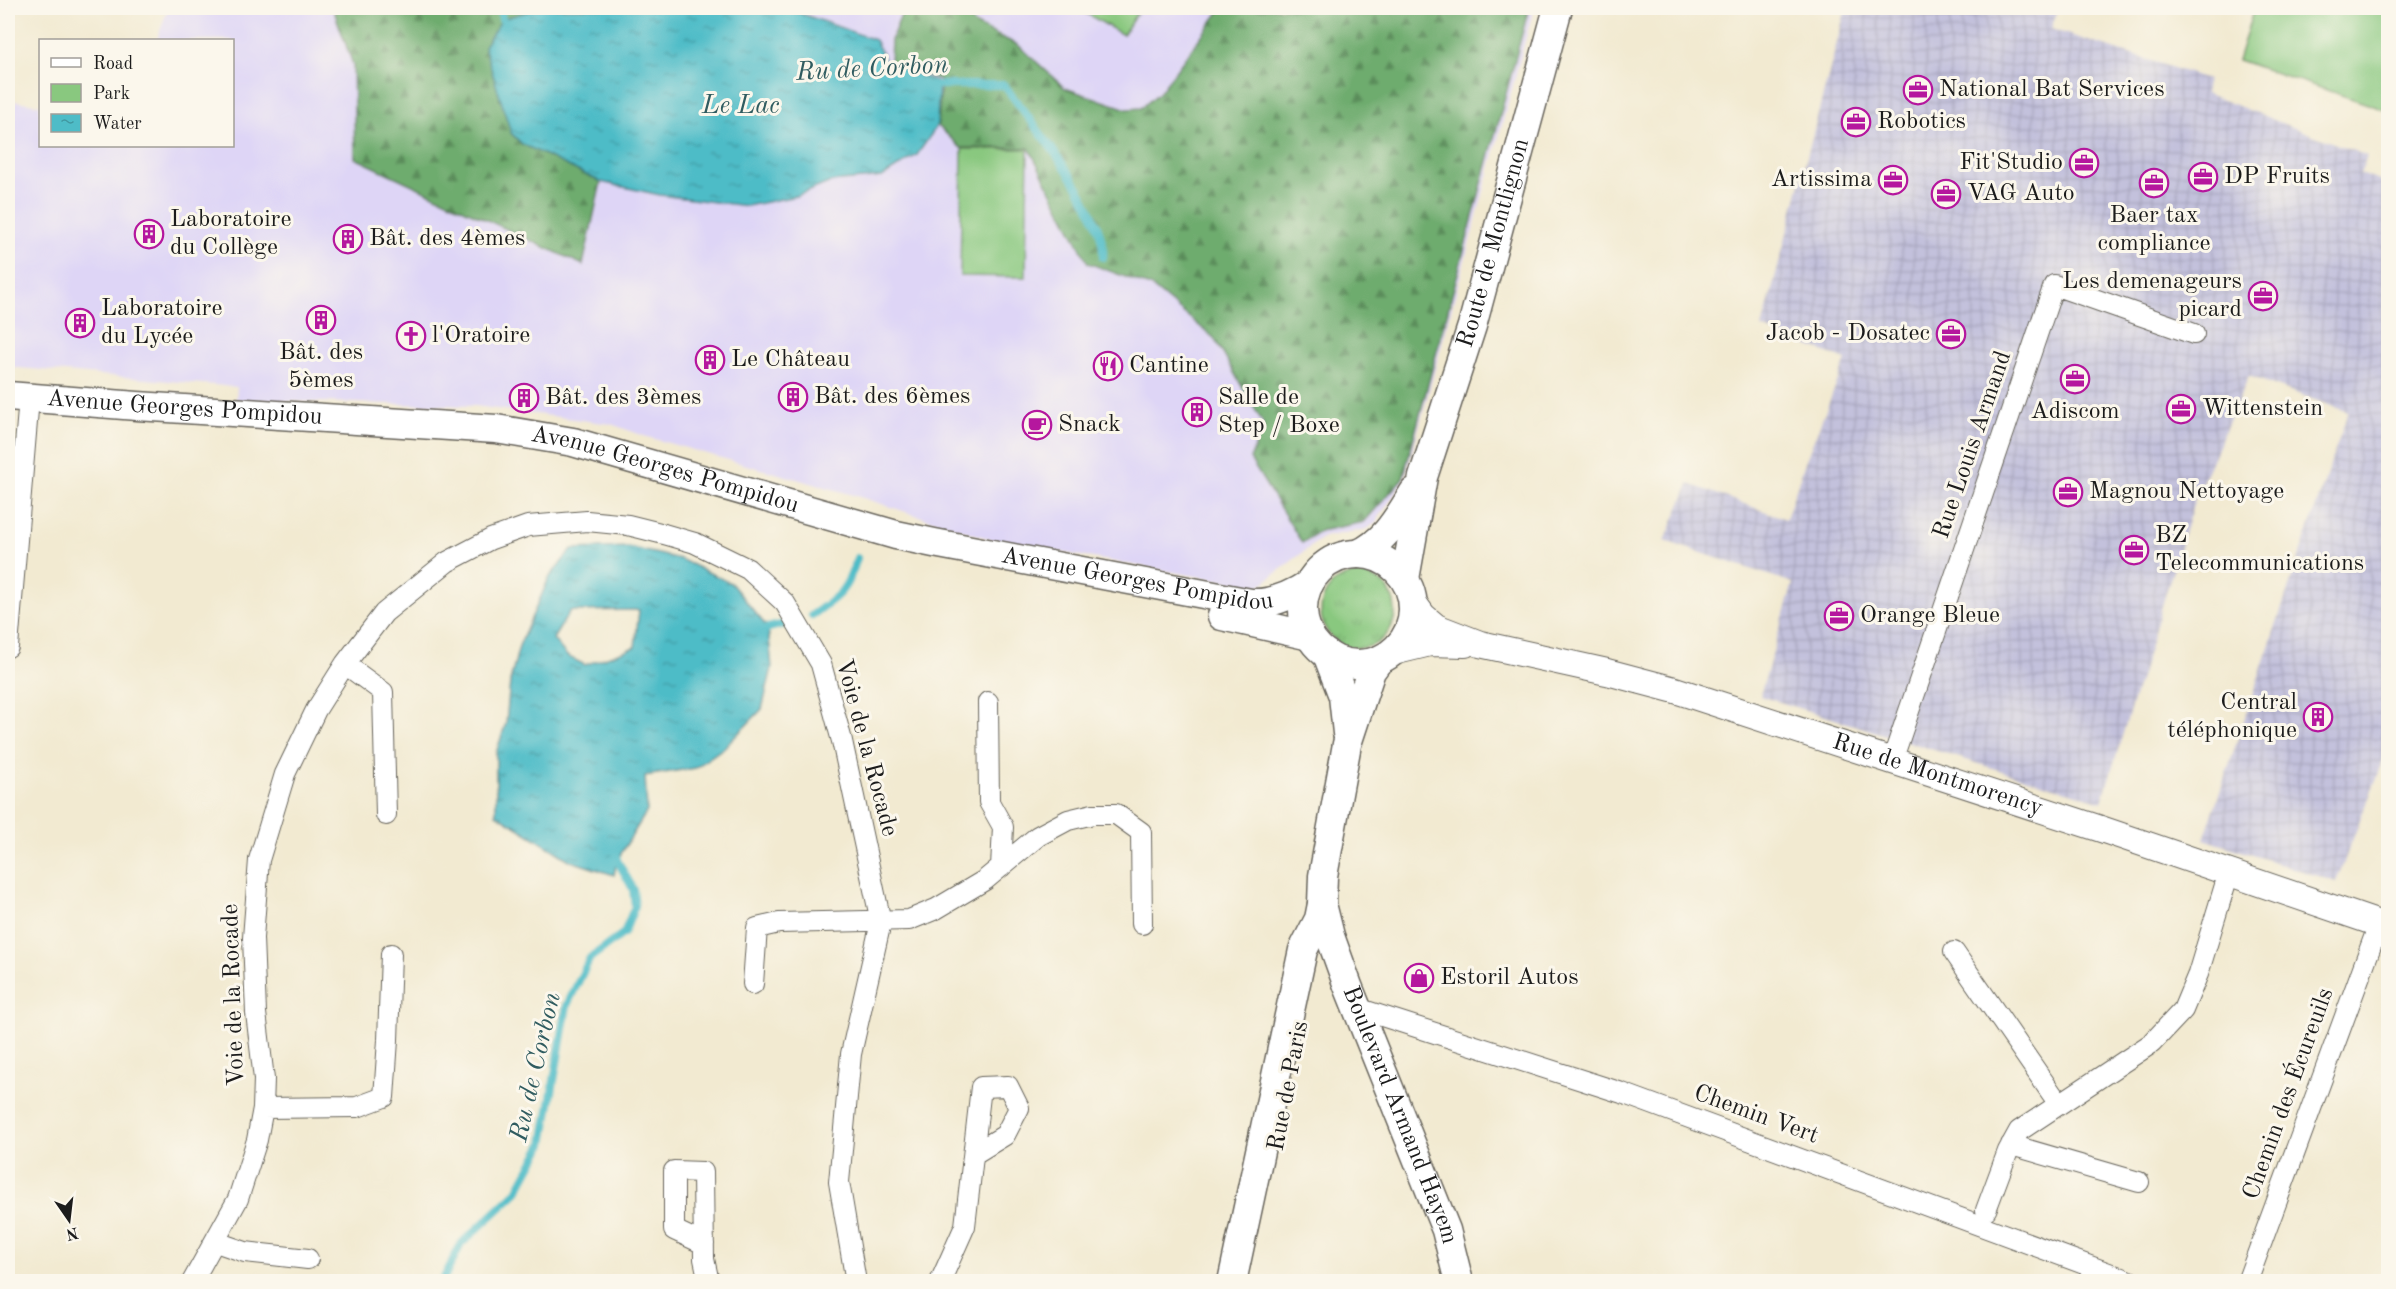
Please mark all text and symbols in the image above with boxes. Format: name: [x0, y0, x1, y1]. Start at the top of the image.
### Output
legend: [39, 39, 234, 147]
water label: Ru de Corbon: [794, 52, 949, 86]
text: Road: [93, 55, 133, 73]
office icon: National Bat Services: [1902, 74, 1934, 106]
place label: National Bat Services: [1939, 78, 2165, 102]
text: Park: [93, 85, 130, 103]
water label: Le Lac: [701, 93, 780, 119]
office icon: Robotics: [1840, 106, 1872, 138]
place label: Robotics: [1877, 110, 1966, 134]
text: Water: [93, 115, 142, 133]
street label: Route de Montlignon: [1454, 136, 1534, 351]
office icon: Fit'Studio: [2068, 147, 2100, 179]
place label: Fit'Studio: [1959, 151, 2063, 175]
office icon: DP Fruits: [2187, 161, 2219, 193]
office icon: Artissima: [1877, 164, 1909, 196]
place label: DP Fruits: [2224, 165, 2330, 189]
office icon: Baer tax compliance: [2138, 167, 2170, 199]
place label: Artissima: [1771, 168, 1872, 192]
office icon: VAG Auto: [1930, 178, 1962, 210]
place label: VAG Auto: [1967, 182, 2075, 206]
place label: Baer tax compliance: [2097, 204, 2211, 256]
place label: Laboratoire du Collège: [170, 208, 292, 260]
building icon: Laboratoire du Collège: [133, 218, 165, 250]
building icon: Bât. des 4èmes: [332, 223, 364, 255]
place label: Bât. des 4èmes: [369, 227, 525, 251]
place label: Les demenageurs picard: [2062, 270, 2242, 322]
office icon: Les demenageurs picard: [2247, 280, 2279, 312]
place label: Laboratoire du Lycée: [101, 297, 223, 349]
building icon: Bât. des 5èmes: [305, 304, 337, 336]
building icon: Laboratoire du Lycée: [64, 307, 96, 339]
office icon: Jacob - Dosatec: [1935, 318, 1967, 350]
church icon: l'Oratoire: [395, 320, 427, 352]
place label: Jacob - Dosatec: [1765, 322, 1930, 346]
place label: l'Oratoire: [432, 324, 530, 348]
place label: Bât. des 5èmes: [279, 341, 363, 393]
building icon: Le Château: [694, 344, 726, 376]
place label: Le Château: [731, 348, 850, 372]
street label: Rue Louis Armand: [1930, 348, 2016, 542]
restaurant icon: Cantine: [1092, 350, 1124, 382]
place label: Cantine: [1129, 354, 1209, 378]
office icon: Adiscom: [2059, 363, 2091, 395]
building icon: Bât. des 6èmes: [777, 381, 809, 413]
building icon: Bât. des 3èmes: [508, 382, 540, 414]
place label: Bât. des 6èmes: [814, 385, 970, 409]
place label: Bât. des 3èmes: [545, 386, 701, 410]
place label: Salle de Step / Boxe: [1218, 386, 1340, 438]
street label: Avenue Georges Pompidou: [46, 387, 323, 430]
office icon: Wittenstein: [2165, 393, 2197, 425]
building icon: Salle de Step / Boxe: [1181, 396, 1213, 428]
place label: Wittenstein: [2202, 397, 2323, 421]
place label: Adiscom: [2030, 400, 2120, 424]
cafe icon: Snack: [1021, 409, 1053, 441]
place label: Snack: [1058, 413, 1121, 437]
street label: Avenue Georges Pompidou: [529, 423, 801, 518]
office icon: Magnou Nettoyage: [2052, 476, 2084, 508]
place label: Magnou Nettoyage: [2089, 480, 2284, 504]
place label: BZ Telecommunications: [2155, 524, 2364, 576]
office icon: BZ Telecommunications: [2118, 534, 2150, 566]
street label: Avenue Georges Pompidou: [999, 544, 1275, 615]
office icon: Orange Bleue: [1823, 600, 1855, 632]
place label: Orange Bleue: [1860, 604, 2000, 628]
street label: Voie de la Rocade: [831, 657, 901, 839]
place label: Central téléphonique: [2167, 691, 2297, 743]
building icon: Central téléphonique: [2302, 701, 2334, 733]
street label: Rue de Montmorency: [1829, 730, 2046, 821]
street label: Voie de la Rocade: [219, 903, 249, 1087]
shop icon: Estoril Autos: [1403, 962, 1435, 994]
place label: Estoril Autos: [1440, 966, 1579, 990]
street label: Boulevard Armand Hayem: [1337, 983, 1461, 1246]
street label: Chemin des Écureuils: [2236, 984, 2338, 1203]
water label: Ru de Corbon: [506, 990, 566, 1145]
street label: Rue de Paris: [1265, 1019, 1313, 1153]
street label: Chemin Vert: [1690, 1081, 1822, 1149]
north arrow: [39, 1190, 99, 1250]
text: N: [64, 1223, 80, 1242]

